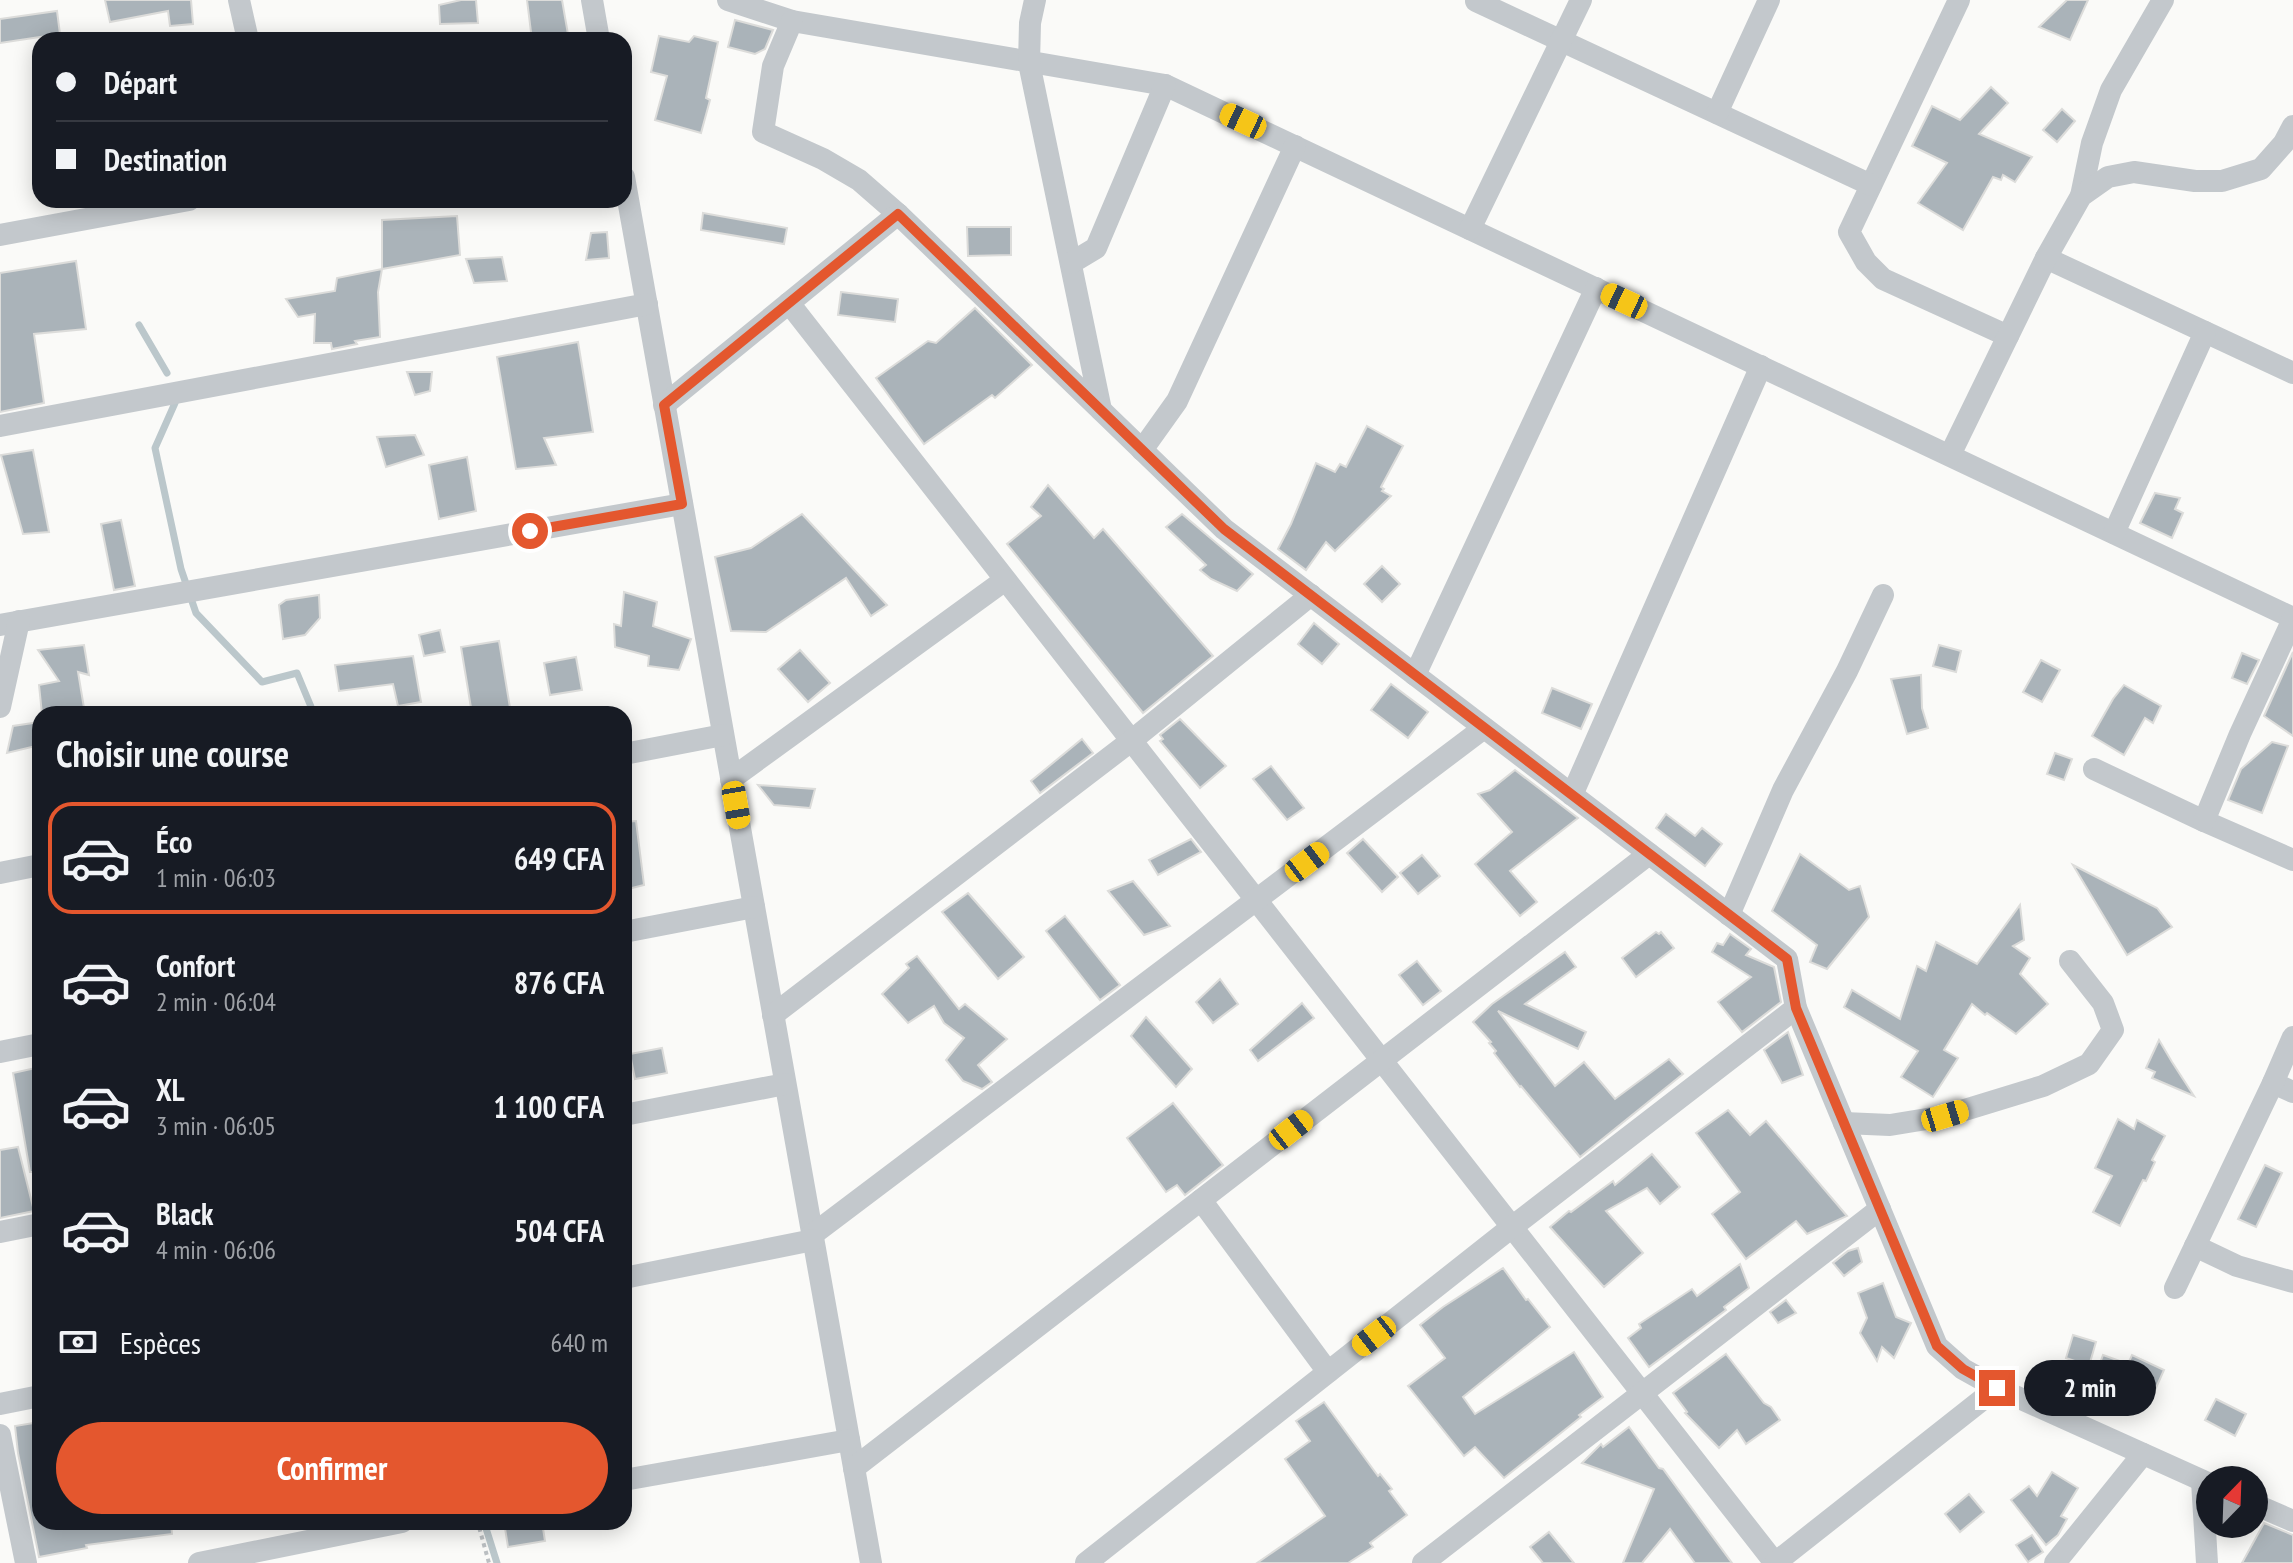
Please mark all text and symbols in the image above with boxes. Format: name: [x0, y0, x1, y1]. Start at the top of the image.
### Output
text: Départ: [104, 63, 177, 102]
car: [1216, 100, 1270, 142]
text: Destination: [104, 140, 227, 179]
car: [1597, 280, 1651, 322]
route start: [512, 513, 548, 549]
text: Choisir une course: [56, 730, 289, 777]
car: [720, 779, 752, 831]
icon: car: [60, 822, 132, 894]
text: Éco: [156, 822, 192, 861]
car: [1281, 838, 1333, 886]
text: 649 CFA: [514, 839, 604, 878]
text: 1 min · 06:03: [156, 861, 276, 894]
icon: car: [60, 946, 132, 1018]
text: Confort: [156, 946, 235, 985]
text: 876 CFA: [514, 963, 604, 1002]
text: 2 min · 06:04: [156, 985, 276, 1018]
icon: car: [60, 1070, 132, 1142]
text: XL: [156, 1070, 185, 1109]
text: 1 100 CFA: [493, 1087, 604, 1126]
car: [1919, 1098, 1971, 1134]
car: [1265, 1106, 1317, 1154]
text: 3 min · 06:05: [156, 1109, 276, 1142]
icon: car: [60, 1194, 132, 1266]
text: Black: [156, 1194, 213, 1233]
text: 504 CFA: [514, 1211, 604, 1250]
text: 4 min · 06:06: [156, 1233, 276, 1266]
car: [1348, 1312, 1400, 1360]
icon: cash: [56, 1320, 100, 1364]
text: Espèces: [120, 1323, 201, 1362]
text: 640 m: [550, 1326, 608, 1359]
callout: 2 min: [2025, 1360, 2157, 1416]
route end: [1979, 1370, 2015, 1406]
text: 2 min: [2064, 1371, 2116, 1404]
button: Confirmer: [56, 1422, 608, 1514]
north arrow: [2196, 1466, 2268, 1538]
map controls: [2196, 1466, 2268, 1538]

